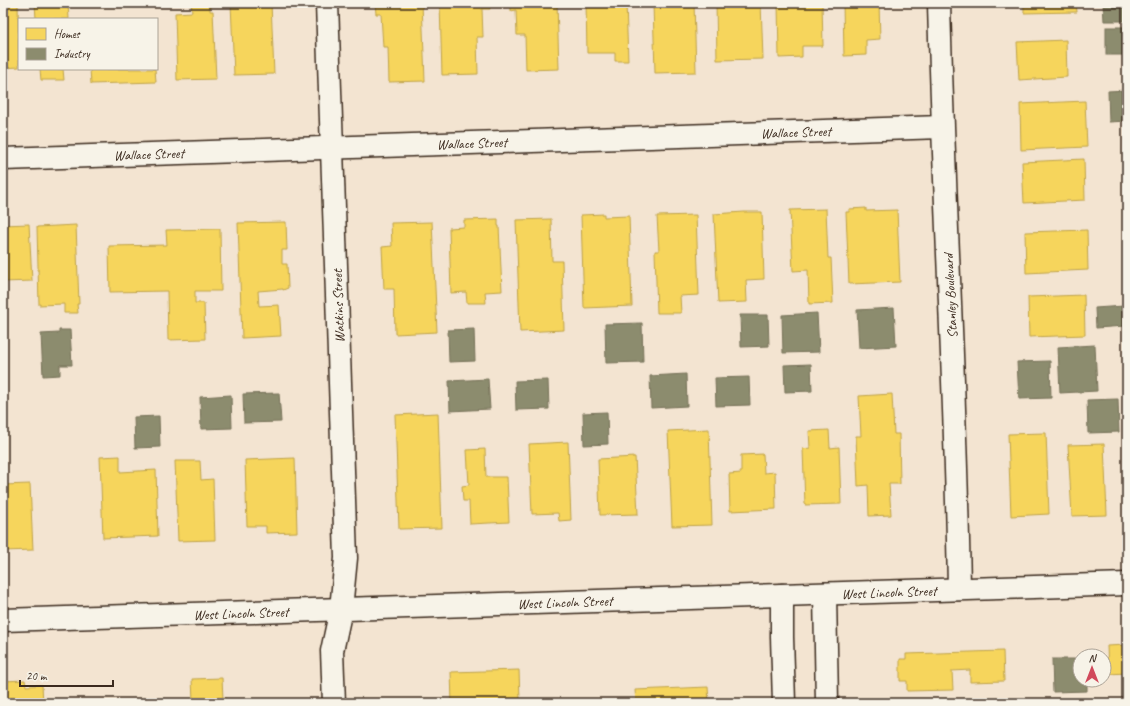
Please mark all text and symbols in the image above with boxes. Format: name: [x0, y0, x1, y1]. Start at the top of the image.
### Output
legend: [18, 18, 158, 70]
text: Homes: [54, 26, 81, 42]
text: Industry: [54, 46, 91, 62]
street label: Wallace Street: [761, 123, 834, 142]
street label: Wallace Street: [437, 134, 510, 153]
street label: Wallace Street: [114, 145, 187, 164]
street label: Stanley Boulevard: [940, 251, 961, 339]
street label: Watkins Street: [329, 268, 348, 343]
street label: West Lincoln Street: [841, 582, 939, 603]
street label: West Lincoln Street: [517, 592, 615, 613]
street label: West Lincoln Street: [193, 603, 291, 624]
north arrow: [1072, 648, 1112, 688]
text: N: [1089, 651, 1098, 665]
scale bar: [20, 662, 113, 688]
text: 20 m: [26, 668, 48, 684]

